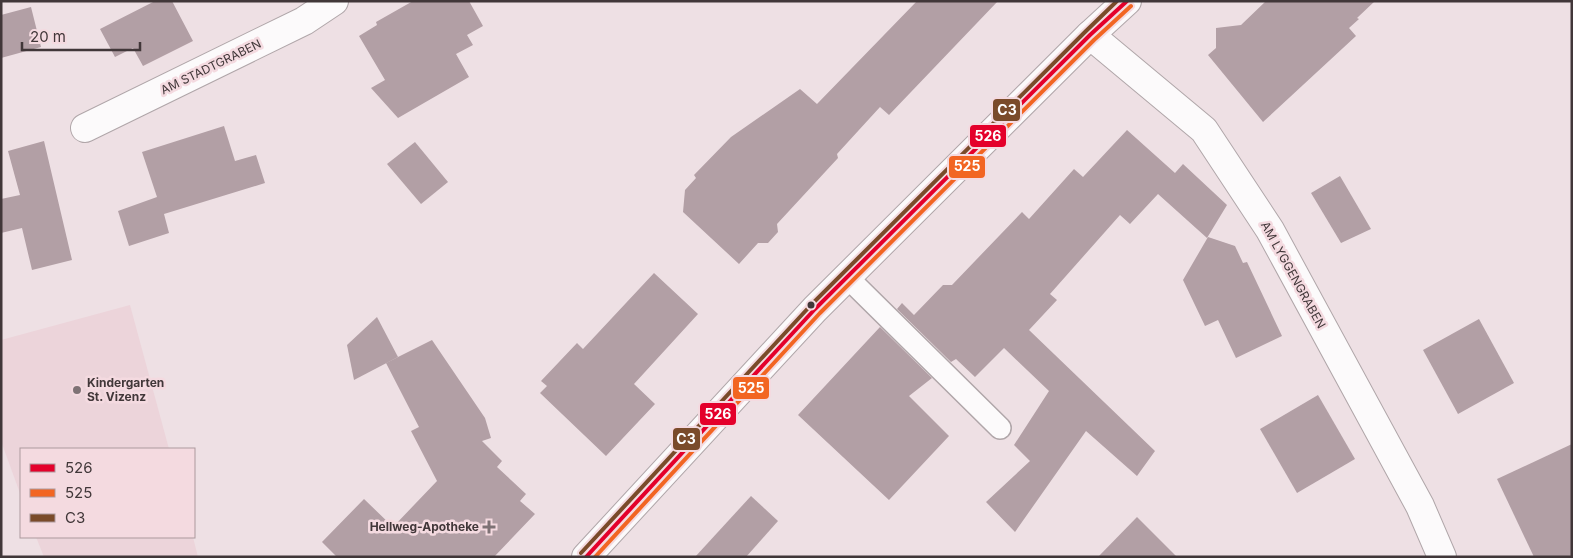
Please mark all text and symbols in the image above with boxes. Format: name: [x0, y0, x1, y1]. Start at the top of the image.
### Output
scale bar: [22, 20, 140, 52]
text: 20 m: [30, 27, 66, 46]
street label: AM STADTGRABEN: [158, 36, 263, 97]
line badge: C3: [992, 98, 1021, 122]
text: C3: [997, 101, 1017, 118]
line badge: 526: [969, 124, 1007, 148]
text: 526: [975, 127, 1001, 144]
line badge: 525: [948, 155, 986, 179]
text: 525: [954, 157, 980, 174]
street label: AM LYGGENGRABEN: [1258, 219, 1329, 331]
unlabelled marker: [806, 300, 816, 310]
place label: Kindergarten St. Vizenz: [87, 375, 164, 404]
line badge: 525: [732, 376, 770, 400]
text: 525: [738, 379, 764, 396]
marker: Kindergarten St. Vizenz: [71, 384, 83, 396]
line badge: 526: [699, 402, 737, 426]
text: 526: [705, 405, 731, 422]
line badge: C3: [672, 427, 701, 451]
text: C3: [676, 430, 696, 447]
legend: [20, 448, 195, 538]
text: 526: [65, 458, 93, 477]
text: 525: [65, 483, 92, 502]
text: C3: [65, 508, 85, 527]
place label: Hellweg-Apotheke: [370, 519, 479, 534]
marker: Hellweg-Apotheke: [483, 521, 495, 533]

